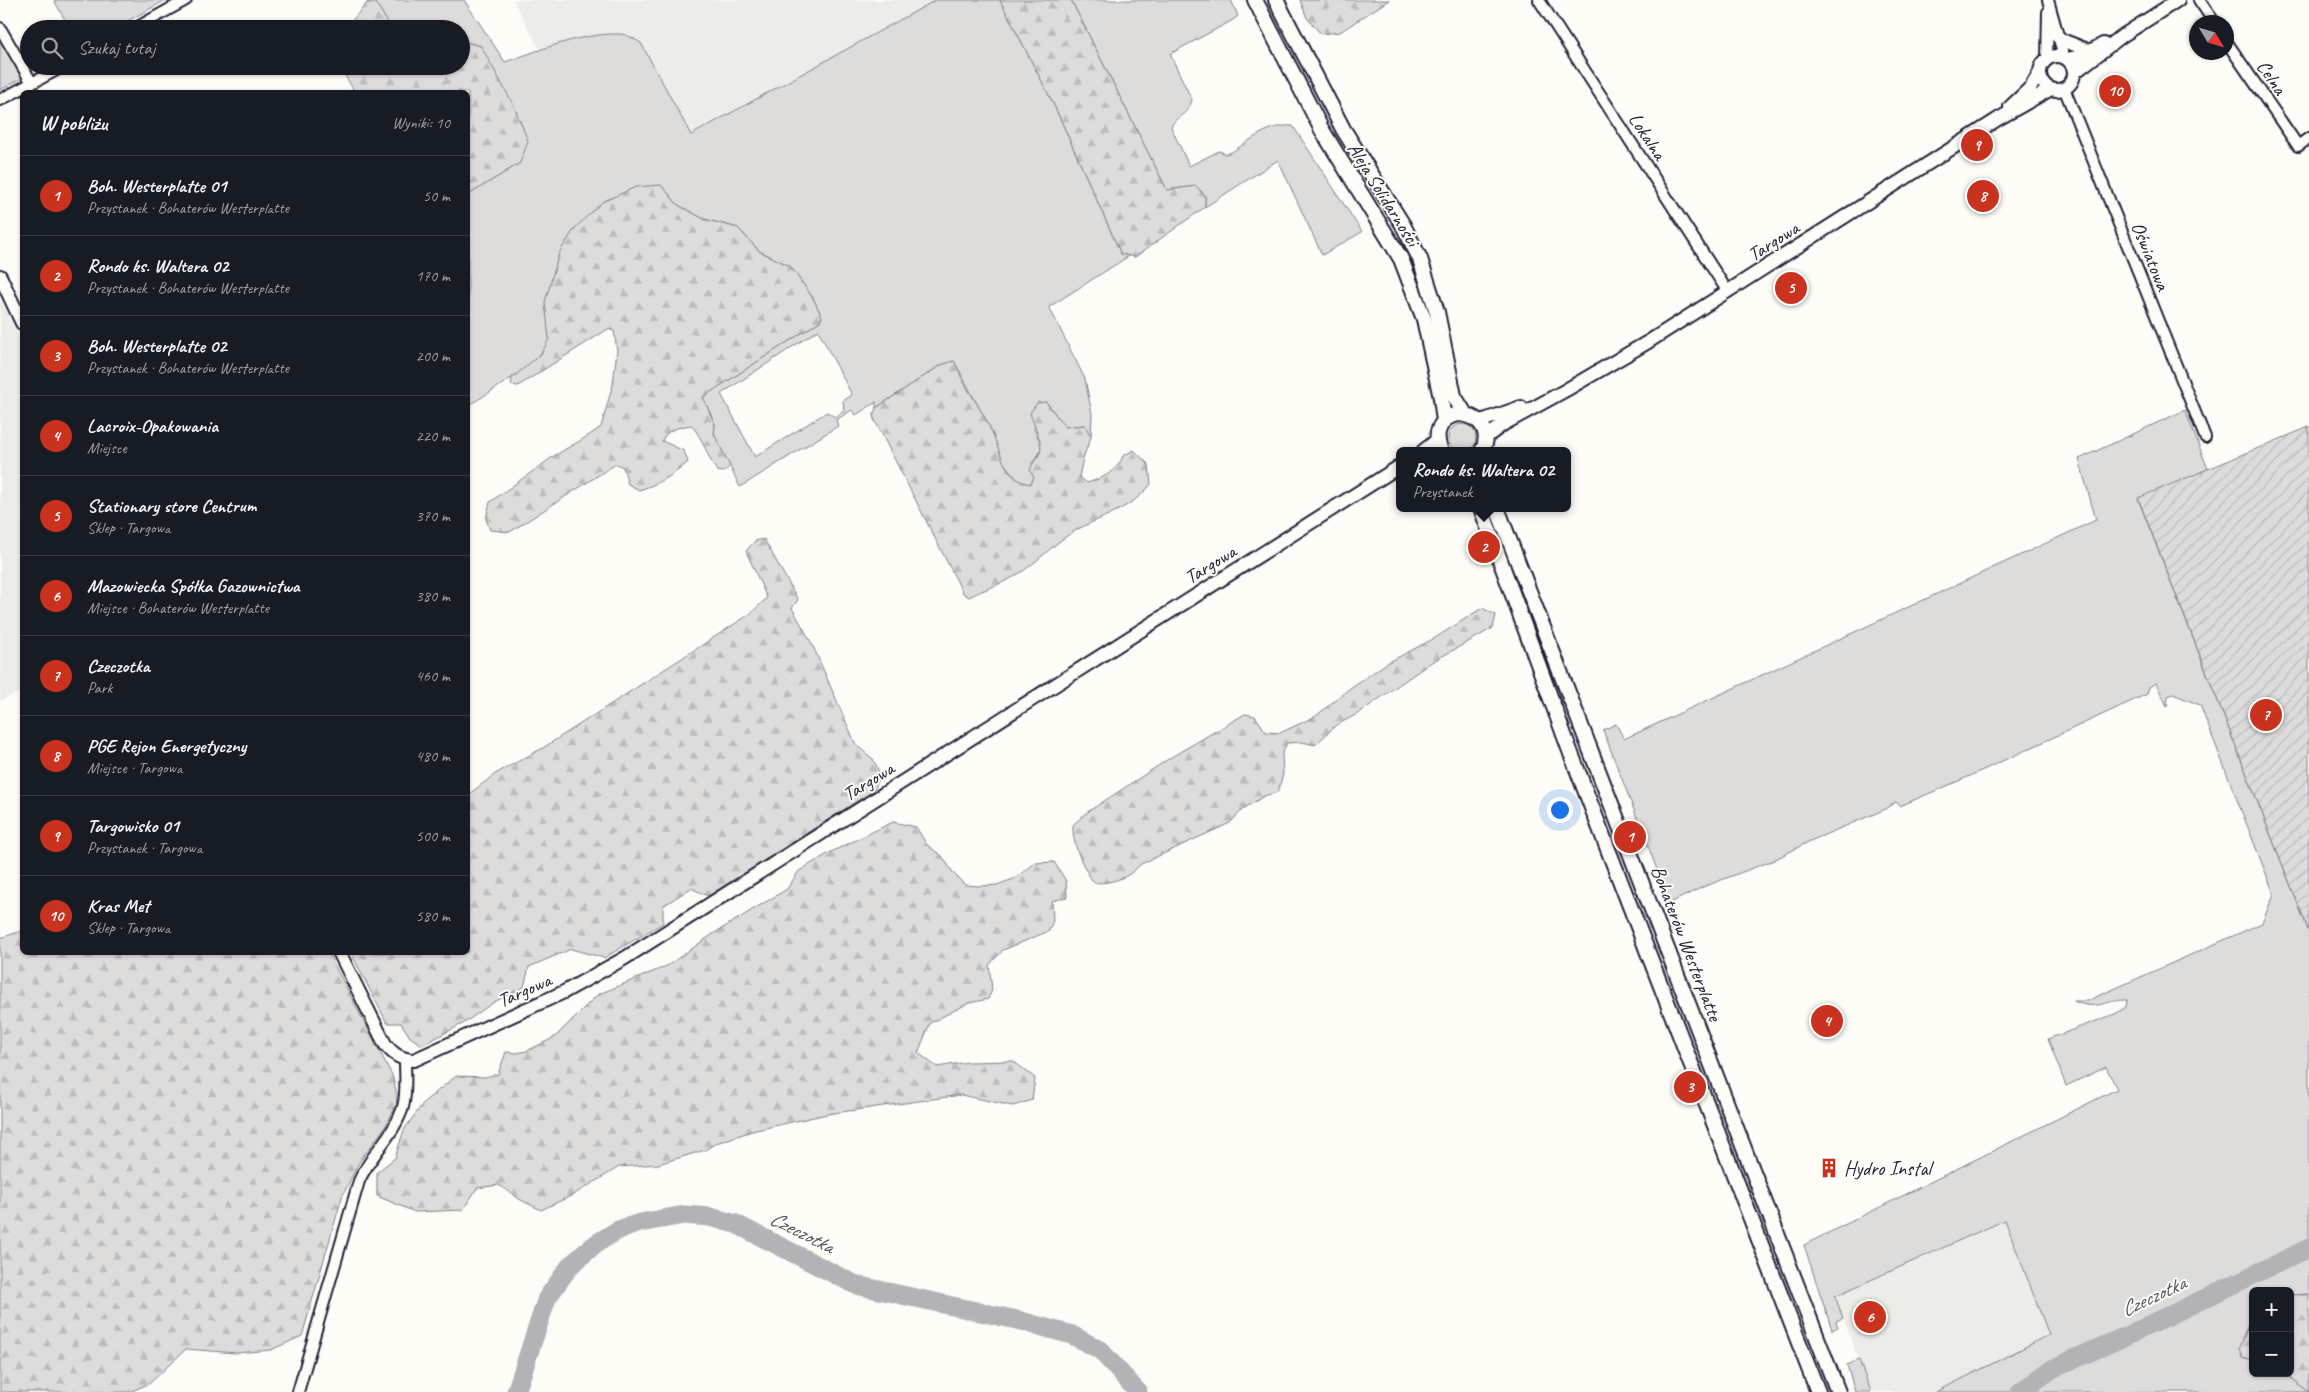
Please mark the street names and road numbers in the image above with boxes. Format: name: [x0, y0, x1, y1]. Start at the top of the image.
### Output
street label: Celna: [2251, 55, 2293, 101]
street label: Lokalna: [1623, 108, 1673, 166]
street label: Aleja Solidarności: [1342, 138, 1427, 253]
street label: Targowa: [1743, 215, 1805, 267]
street label: Oświatowa: [2125, 218, 2176, 295]
street label: Targowa: [1180, 538, 1242, 590]
street label: Targowa: [838, 755, 900, 807]
street label: Bohaterów Westerplatte: [1645, 862, 1728, 1026]
street label: Targowa: [494, 967, 557, 1013]

